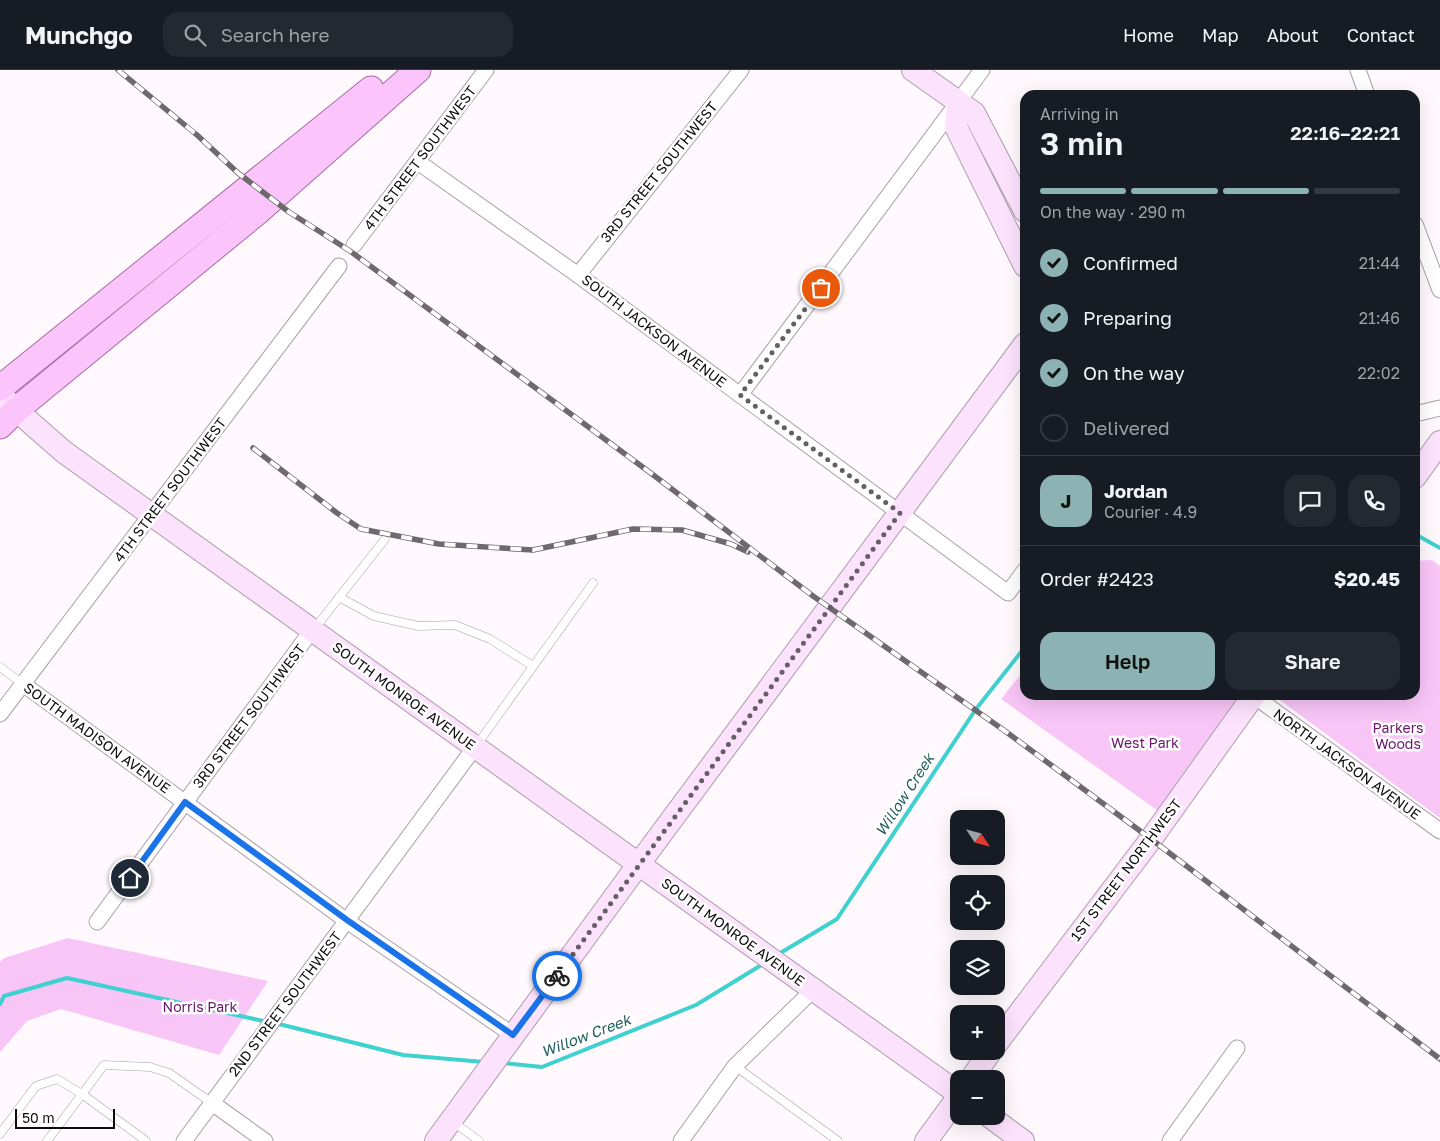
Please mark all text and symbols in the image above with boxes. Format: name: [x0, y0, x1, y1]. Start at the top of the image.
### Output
search box: [163, 12, 513, 57]
text: Munchgo: [25, 20, 133, 49]
icon: search: [181, 21, 209, 49]
text: Search here: [221, 23, 330, 46]
text: Home: [1123, 24, 1174, 46]
text: Map: [1202, 24, 1239, 46]
text: About: [1267, 24, 1319, 46]
text: Contact: [1347, 24, 1415, 46]
street label: 4TH STREET SOUTHWEST: [360, 82, 480, 233]
street label: 3RD STREET SOUTHWEST: [597, 98, 721, 245]
text: Arriving in: [1040, 104, 1119, 124]
text: 22:16–22:21: [1290, 121, 1400, 144]
text: 3 min: [1040, 124, 1123, 162]
text: On the way · 290 m: [1040, 202, 1185, 222]
icon: check: [1040, 249, 1068, 277]
text: Confirmed: [1083, 251, 1178, 274]
text: 21:44: [1359, 253, 1400, 273]
pin: [800, 267, 842, 309]
street label: SOUTH JACKSON AVENUE: [579, 271, 730, 391]
icon: bag: [807, 274, 835, 302]
icon: check: [1040, 304, 1068, 332]
text: Preparing: [1083, 306, 1172, 329]
text: 21:46: [1359, 308, 1400, 328]
icon: check: [1040, 359, 1068, 387]
text: On the way: [1083, 361, 1185, 384]
text: 22:02: [1357, 363, 1400, 383]
street label: 4TH STREET SOUTHWEST: [110, 414, 230, 565]
text: Delivered: [1083, 416, 1170, 439]
button: chat: [1284, 475, 1336, 527]
button: phone: [1348, 475, 1400, 527]
text: Jordan: [1104, 479, 1168, 502]
text: J: [1061, 489, 1071, 512]
text: Courier · 4.9: [1104, 502, 1197, 522]
text: Order #2423: [1040, 567, 1154, 590]
text: $20.45: [1334, 567, 1400, 590]
button: Help: [1040, 632, 1215, 690]
button: Share: [1225, 632, 1400, 690]
street label: SOUTH MONROE AVENUE: [329, 638, 479, 753]
street label: 3RD STREET SOUTHWEST: [189, 640, 308, 791]
street label: SOUTH MADISON AVENUE: [21, 679, 174, 796]
street label: NORTH JACKSON AVENUE: [1271, 705, 1424, 823]
park label: Parkers Woods: [1372, 719, 1424, 752]
park label: West Park: [1111, 734, 1179, 751]
water label: Willow Creek: [871, 749, 938, 839]
street label: 1ST STREET NORTHWEST: [1067, 795, 1185, 944]
north arrow: [950, 810, 1005, 865]
map controls: [950, 810, 1005, 1125]
pin: [109, 857, 151, 899]
icon: home: [116, 864, 144, 892]
street label: SOUTH MONROE AVENUE: [658, 874, 808, 989]
button: locate: [950, 875, 1005, 930]
street label: 2ND STREET SOUTHWEST: [225, 928, 345, 1079]
button: layers: [950, 940, 1005, 995]
courier: [532, 951, 582, 1001]
icon: bike: [543, 962, 571, 990]
park label: Norris Park: [163, 998, 238, 1015]
button: +: [950, 1005, 1005, 1060]
water label: Willow Creek: [538, 1009, 634, 1060]
button: −: [950, 1070, 1005, 1125]
scale bar: [15, 1106, 115, 1129]
text: 50 m: [22, 1109, 55, 1126]

